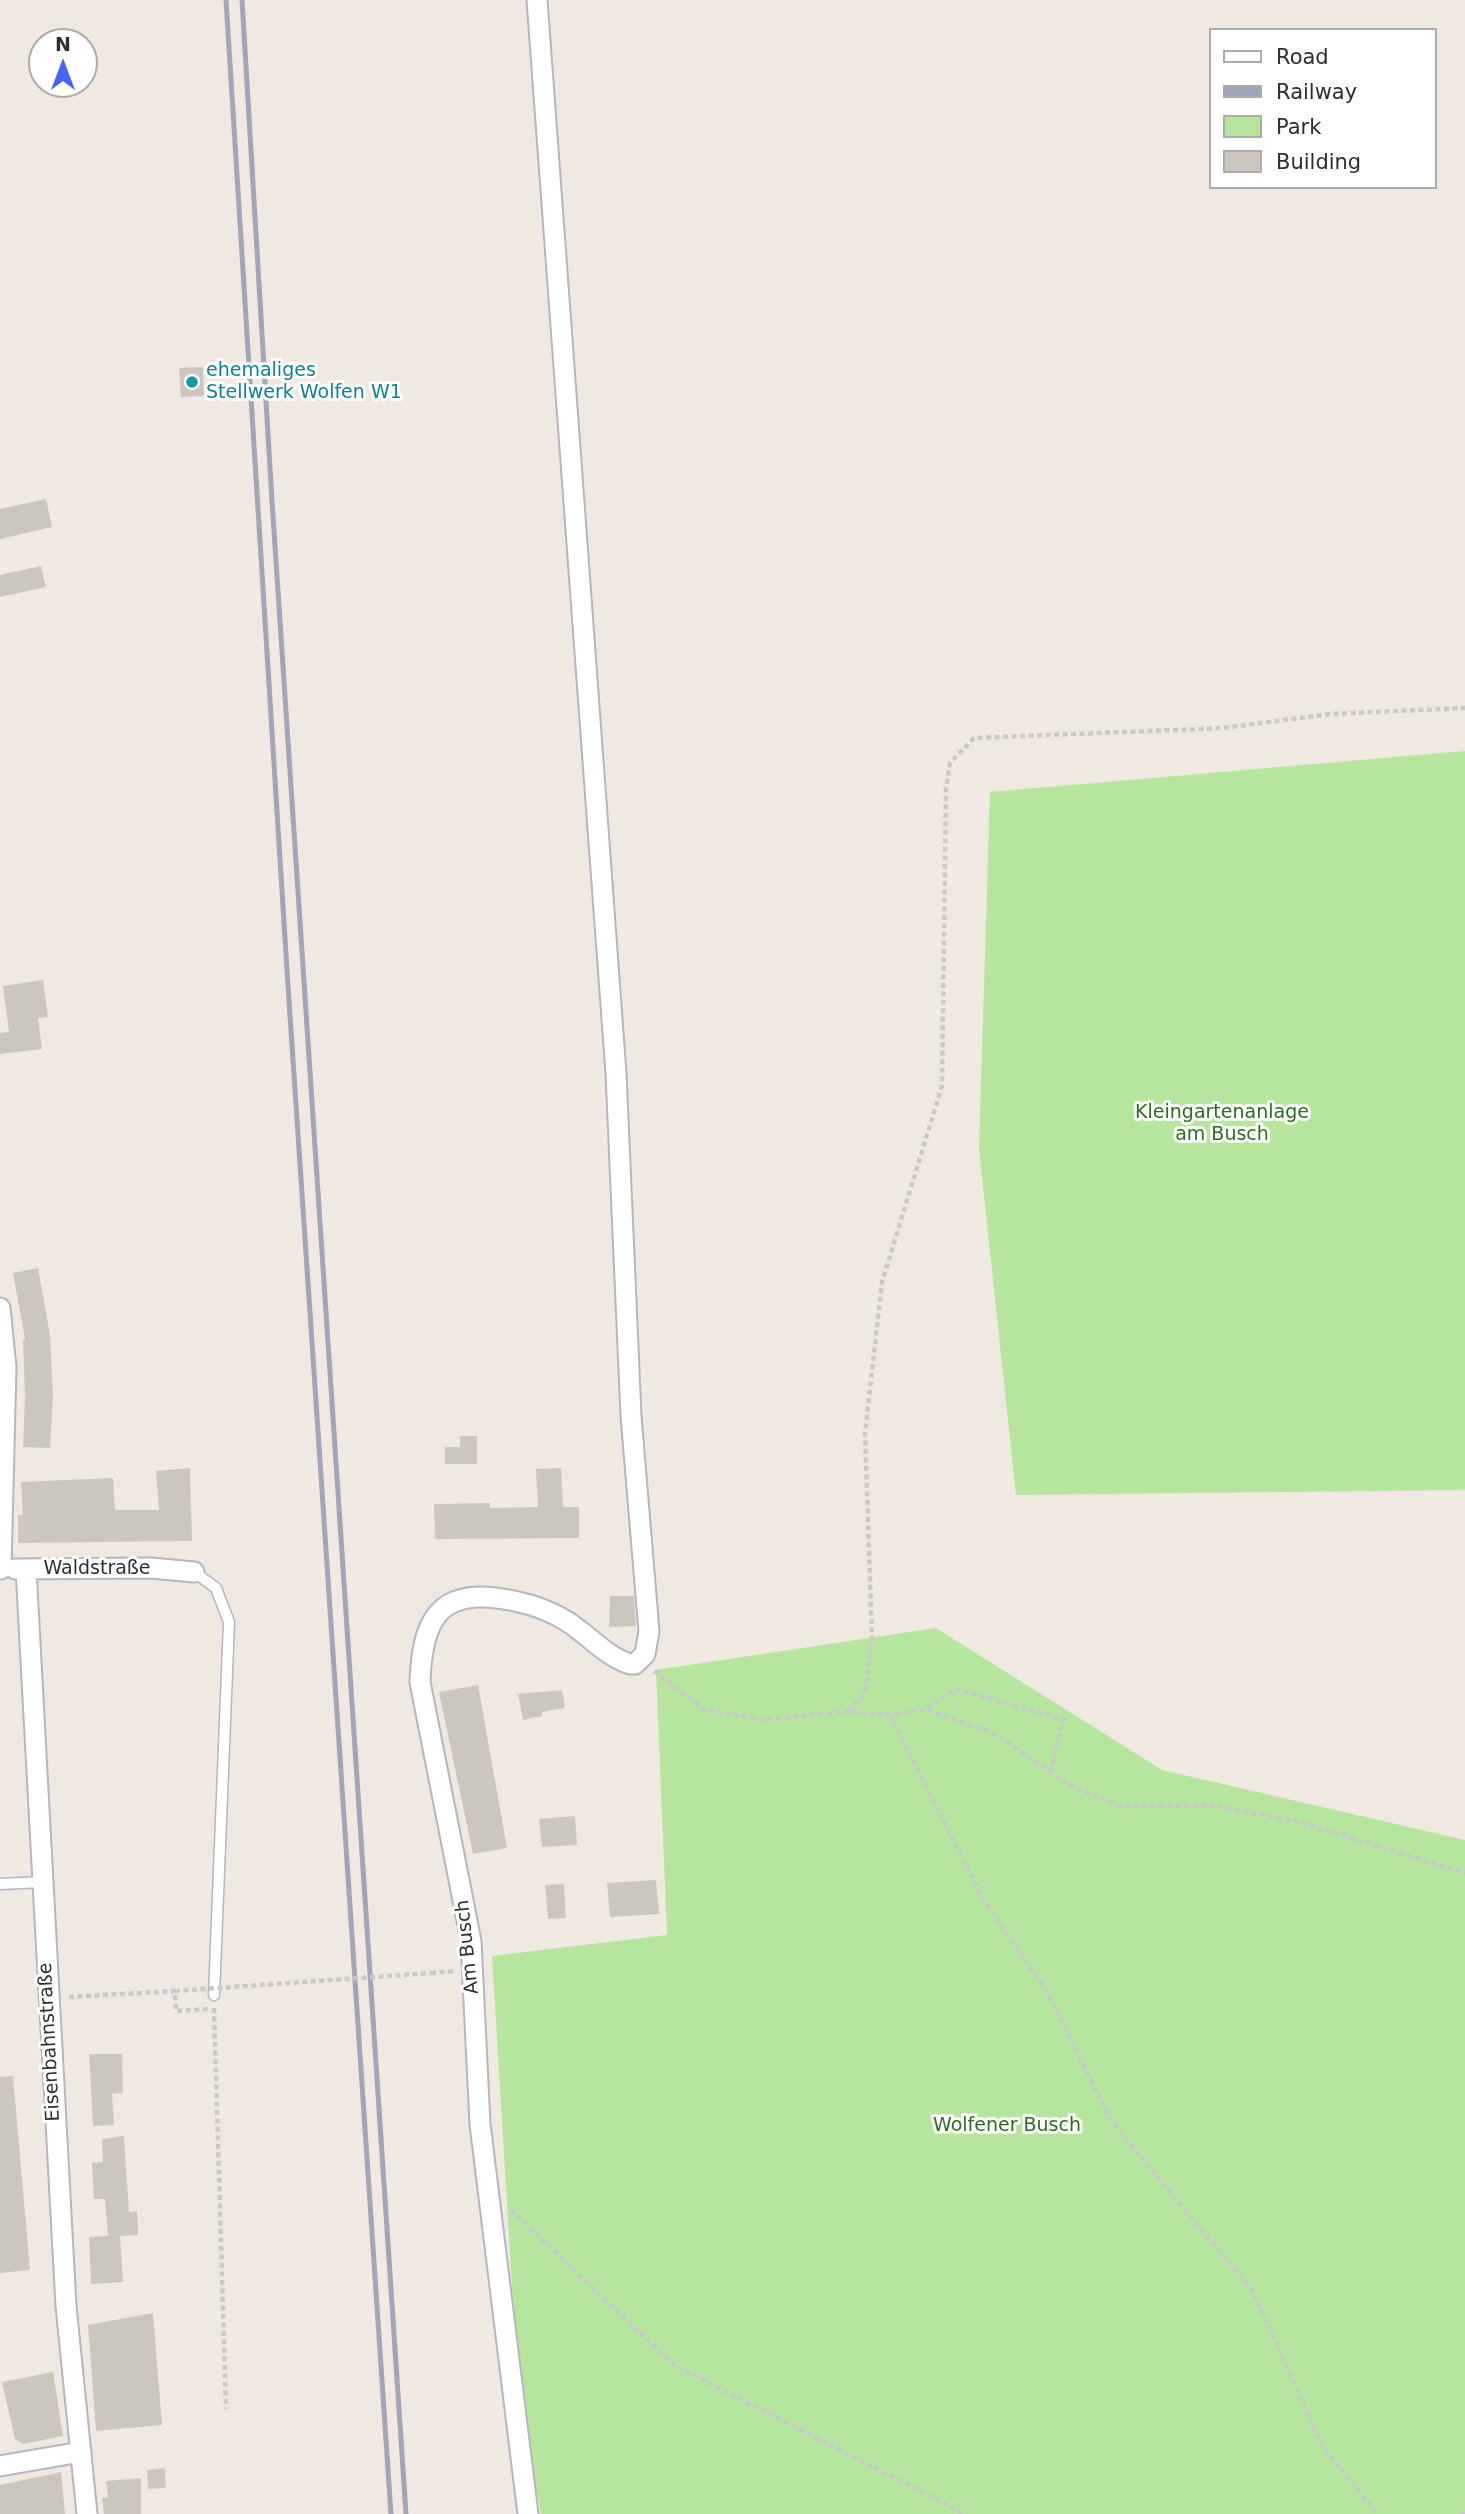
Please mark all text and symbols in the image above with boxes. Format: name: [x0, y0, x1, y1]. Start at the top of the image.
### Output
north arrow: [28, 28, 98, 98]
legend: [1210, 28, 1437, 189]
text: N: [55, 33, 71, 55]
text: Road: [1276, 45, 1329, 69]
text: Railway: [1276, 80, 1357, 104]
text: Park: [1276, 115, 1321, 139]
text: Building: [1276, 150, 1361, 174]
place label: ehemaliges Stellwerk Wolfen W1: [206, 360, 402, 404]
marker: ehemaliges Stellwerk Wolfen W1: [184, 374, 200, 390]
park label: Kleingartenanlage am Busch: [1135, 1102, 1309, 1146]
street label: Waldstraße: [43, 1558, 151, 1580]
street label: Am Busch: [452, 1899, 484, 1995]
street label: Eisenbahnstraße: [34, 1962, 66, 2122]
park label: Wolfener Busch: [933, 2115, 1081, 2137]

